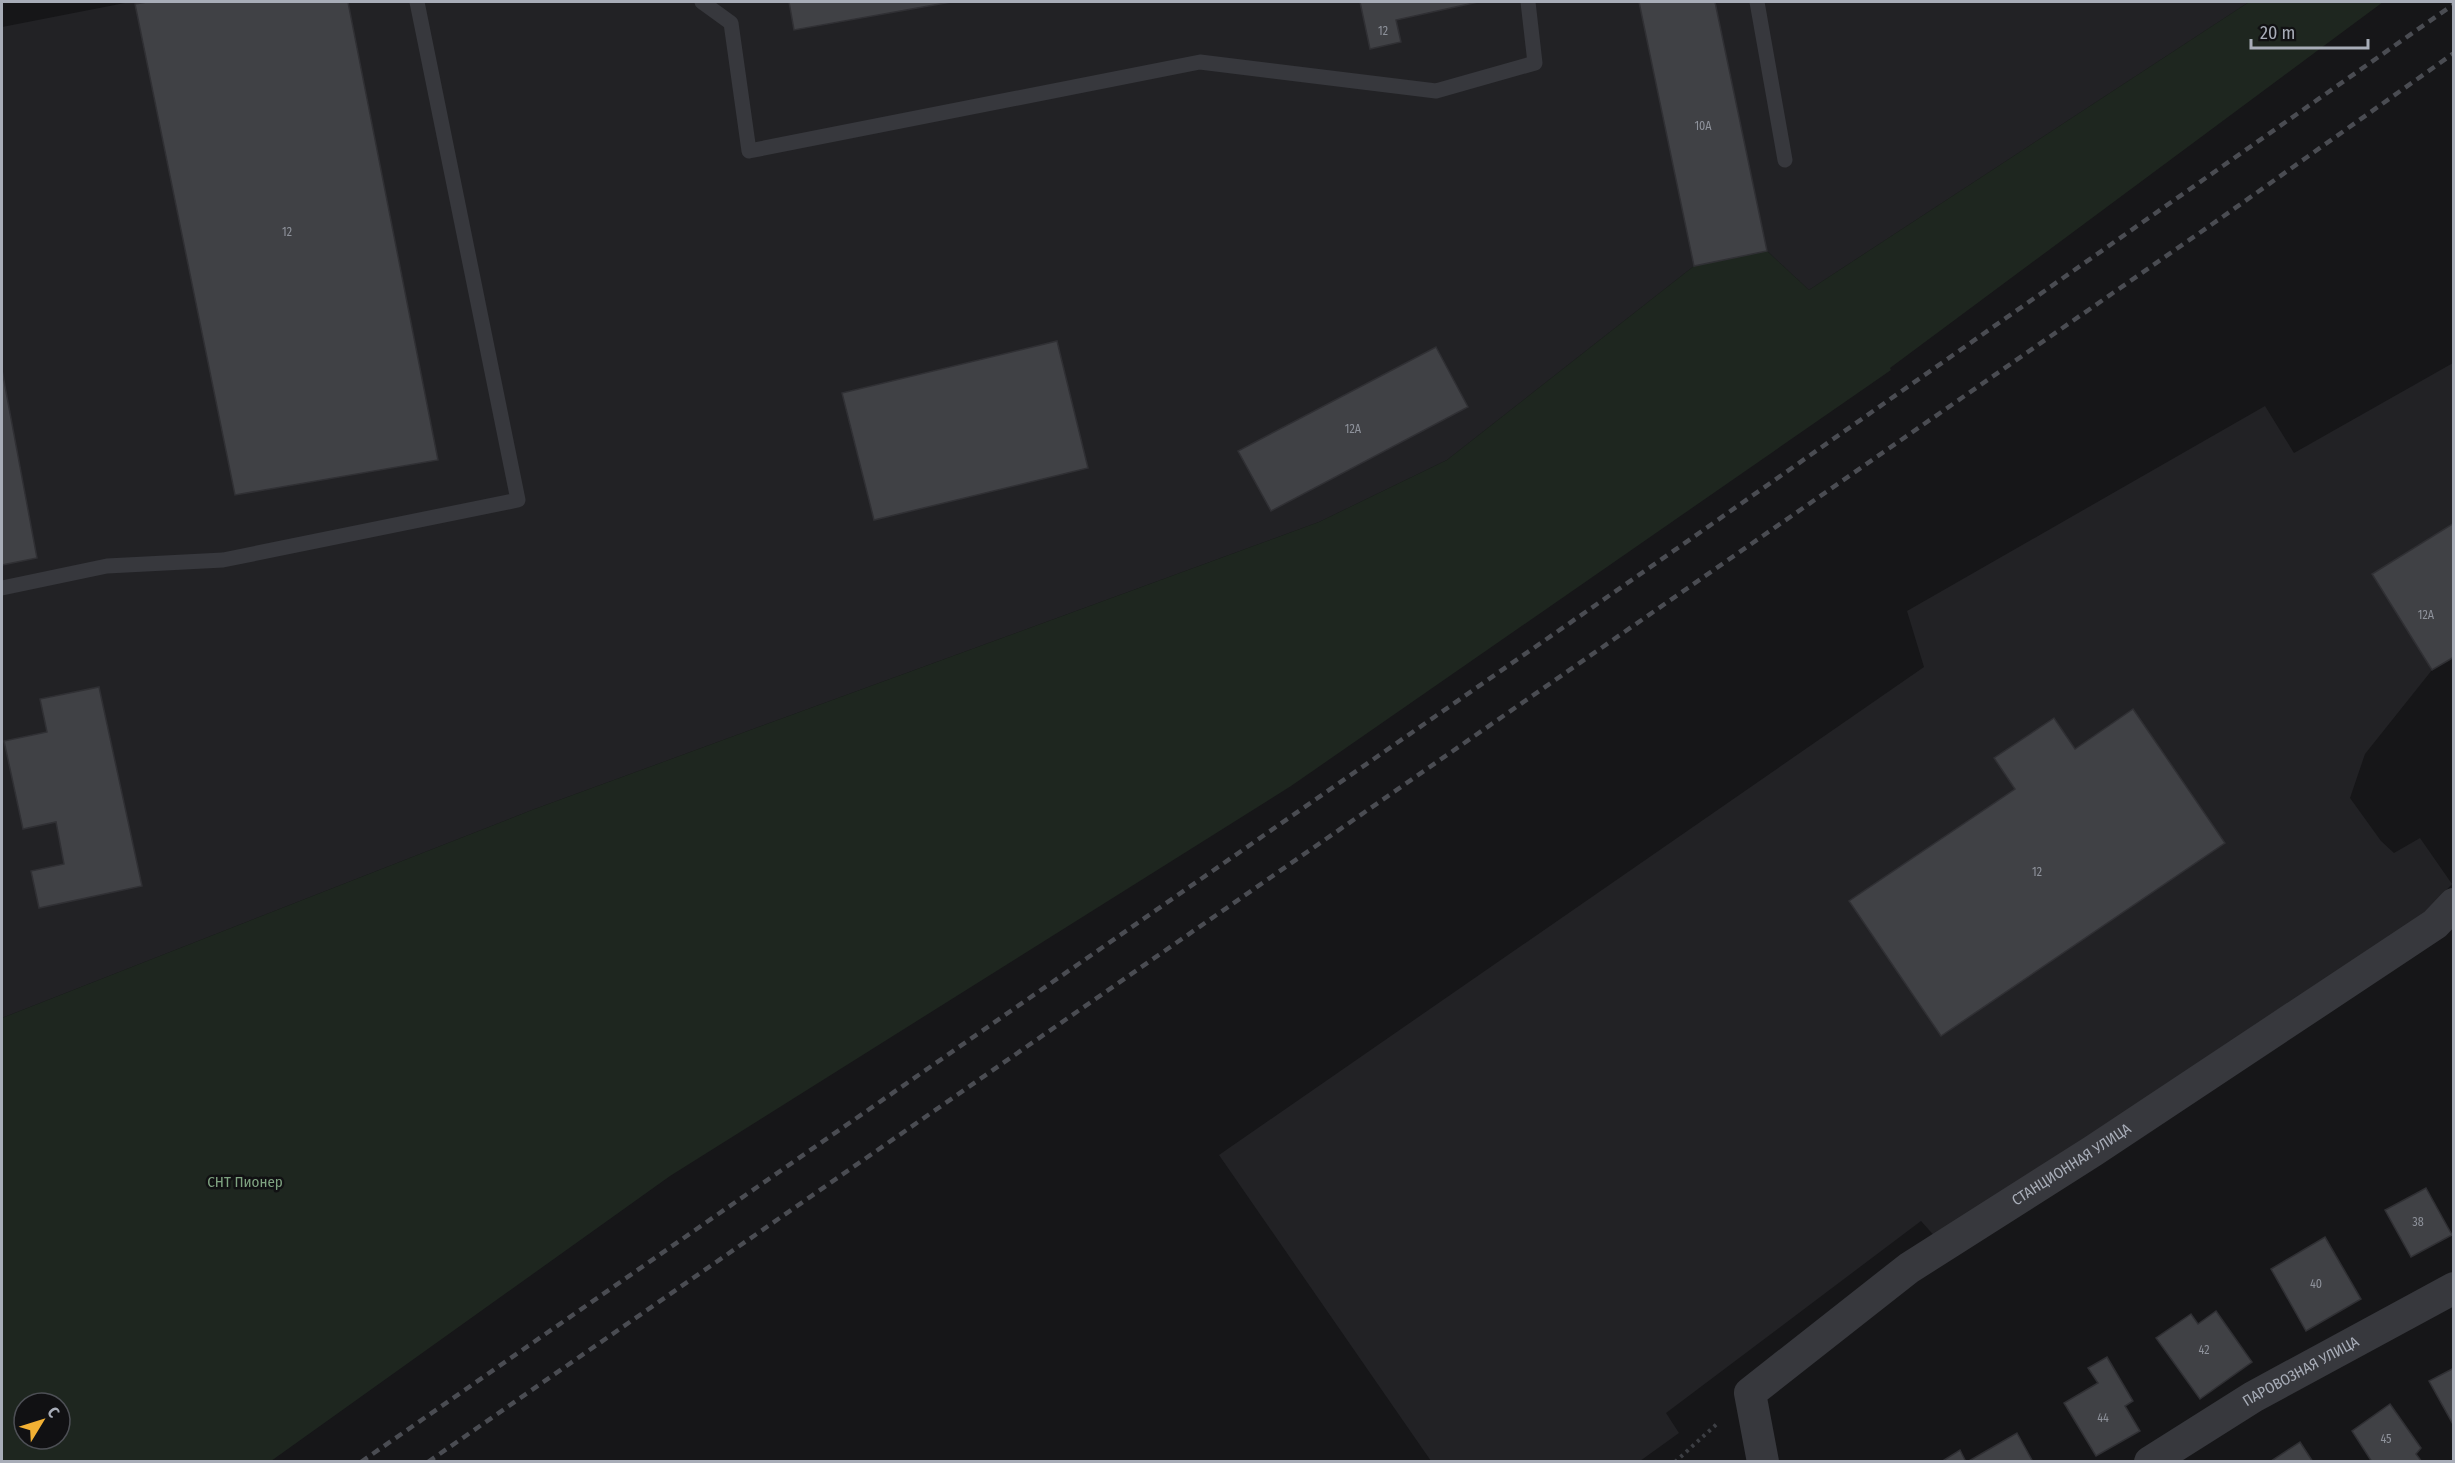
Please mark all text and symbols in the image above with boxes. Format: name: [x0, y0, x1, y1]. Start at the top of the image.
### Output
scale bar: [2251, 12, 2368, 50]
text: 20 m: [2260, 22, 2295, 44]
house number: 12: [1378, 24, 1388, 38]
house number: 10А: [1694, 119, 1712, 133]
house number: 12: [282, 225, 292, 239]
house number: 12А: [1345, 422, 1362, 436]
house number: 12А: [2418, 608, 2435, 622]
house number: 12: [2032, 865, 2042, 879]
street label: СТАНЦИОННАЯ УЛИЦА: [2008, 1119, 2134, 1209]
park label: СНТ Пионер: [207, 1173, 283, 1191]
house number: 38: [2412, 1215, 2424, 1229]
house number: 40: [2310, 1277, 2322, 1291]
street label: ПАРОВОЗНАЯ УЛИЦА: [2239, 1332, 2362, 1410]
house number: 42: [2199, 1343, 2209, 1357]
north arrow: [12, 1391, 72, 1451]
text: С: [43, 1403, 64, 1422]
house number: 44: [2097, 1411, 2109, 1425]
house number: 45: [2380, 1432, 2392, 1446]

